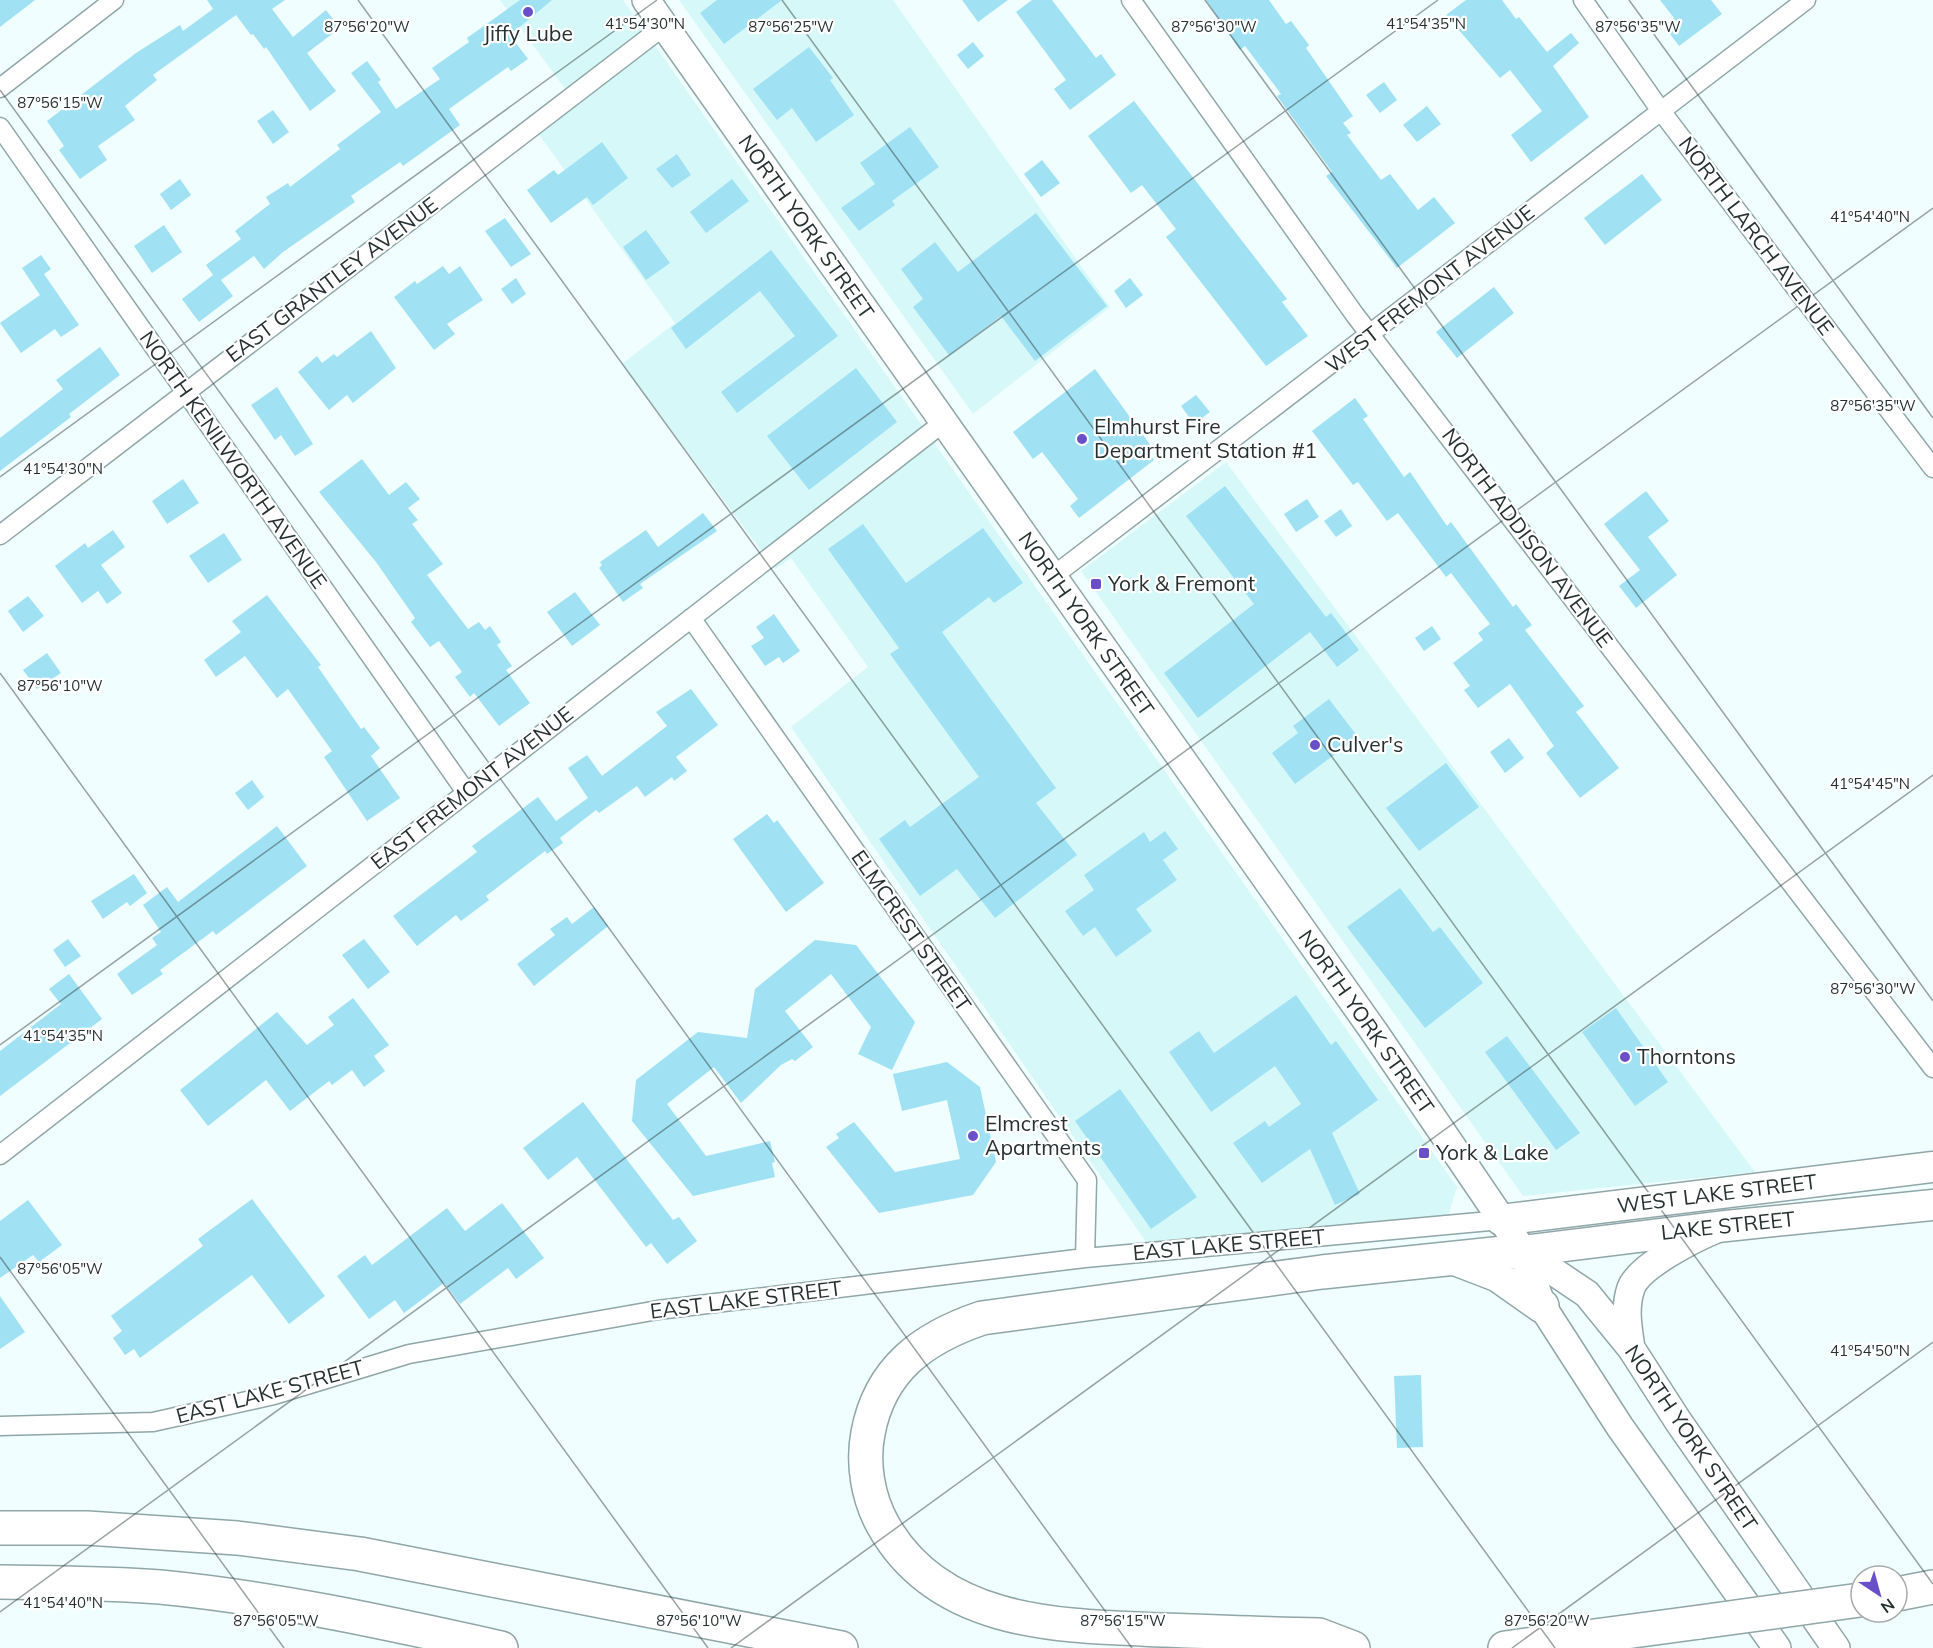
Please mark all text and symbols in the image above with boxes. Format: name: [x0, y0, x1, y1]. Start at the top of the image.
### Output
marker: Jiffy Lube: [521, 5, 535, 19]
text: 41°54'30"N: [605, 14, 685, 33]
text: 41°54'35"N: [1386, 14, 1466, 33]
text: 87°56'20"W: [324, 17, 410, 36]
text: 87°56'25"W: [748, 17, 834, 36]
text: 87°56'30"W: [1171, 17, 1257, 36]
text: 87°56'35"W: [1595, 17, 1681, 36]
place label: Jiffy Lube: [483, 20, 573, 46]
text: 87°56'15"W: [17, 93, 103, 112]
street label: NORTH YORK STREET: [733, 129, 880, 324]
street label: NORTH LARCH AVENUE: [1674, 131, 1840, 340]
street label: EAST GRANTLEY AVENUE: [220, 191, 442, 367]
street label: WEST FREMONT AVENUE: [1320, 199, 1539, 378]
text: 41°54'40"N: [1830, 207, 1910, 226]
street label: NORTH KENILWORTH AVENUE: [135, 326, 333, 593]
text: 87°56'35"W: [1830, 396, 1916, 415]
place label: Elmhurst Fire Department Station #1: [1094, 413, 1317, 463]
street label: NORTH ADDISON AVENUE: [1437, 423, 1619, 652]
marker: Elmhurst Fire Department Station #1: [1075, 432, 1089, 446]
text: 41°54'30"N: [23, 459, 103, 478]
street label: NORTH YORK STREET: [1013, 526, 1160, 721]
place label: York & Fremont: [1107, 570, 1255, 596]
marker: York & Fremont: [1089, 577, 1103, 591]
text: 87°56'10"W: [17, 676, 103, 695]
street label: EAST FREMONT AVENUE: [365, 700, 578, 874]
place label: Culver's: [1327, 731, 1403, 757]
marker: Culver's: [1308, 738, 1322, 752]
text: 41°54'45"N: [1830, 774, 1910, 793]
street label: ELMCREST STREET: [846, 845, 977, 1016]
street label: NORTH YORK STREET: [1293, 924, 1440, 1119]
text: 87°56'30"W: [1830, 979, 1916, 998]
text: 41°54'35"N: [23, 1026, 103, 1045]
place label: Thorntons: [1637, 1043, 1736, 1069]
marker: Thorntons: [1618, 1050, 1632, 1064]
place label: Elmcrest Apartments: [985, 1110, 1101, 1160]
marker: Elmcrest Apartments: [966, 1129, 980, 1143]
place label: York & Lake: [1435, 1139, 1549, 1165]
marker: York & Lake: [1417, 1146, 1431, 1160]
street label: WEST LAKE STREET: [1615, 1168, 1819, 1218]
street label: LAKE STREET: [1660, 1205, 1797, 1245]
street label: EAST LAKE STREET: [1132, 1223, 1326, 1265]
text: 87°56'05"W: [17, 1259, 103, 1278]
street label: EAST LAKE STREET: [649, 1274, 844, 1324]
street label: NORTH YORK STREET: [1620, 1340, 1764, 1536]
text: 41°54'50"N: [1830, 1341, 1910, 1360]
street label: EAST LAKE STREET: [173, 1353, 367, 1429]
north arrow: [1849, 1564, 1909, 1624]
text: 41°54'40"N: [23, 1593, 103, 1612]
text: N: [1877, 1594, 1899, 1618]
text: 87°56'05"W: [233, 1611, 319, 1630]
text: 87°56'10"W: [656, 1611, 742, 1630]
text: 87°56'15"W: [1080, 1611, 1166, 1630]
text: 87°56'20"W: [1504, 1611, 1590, 1630]

